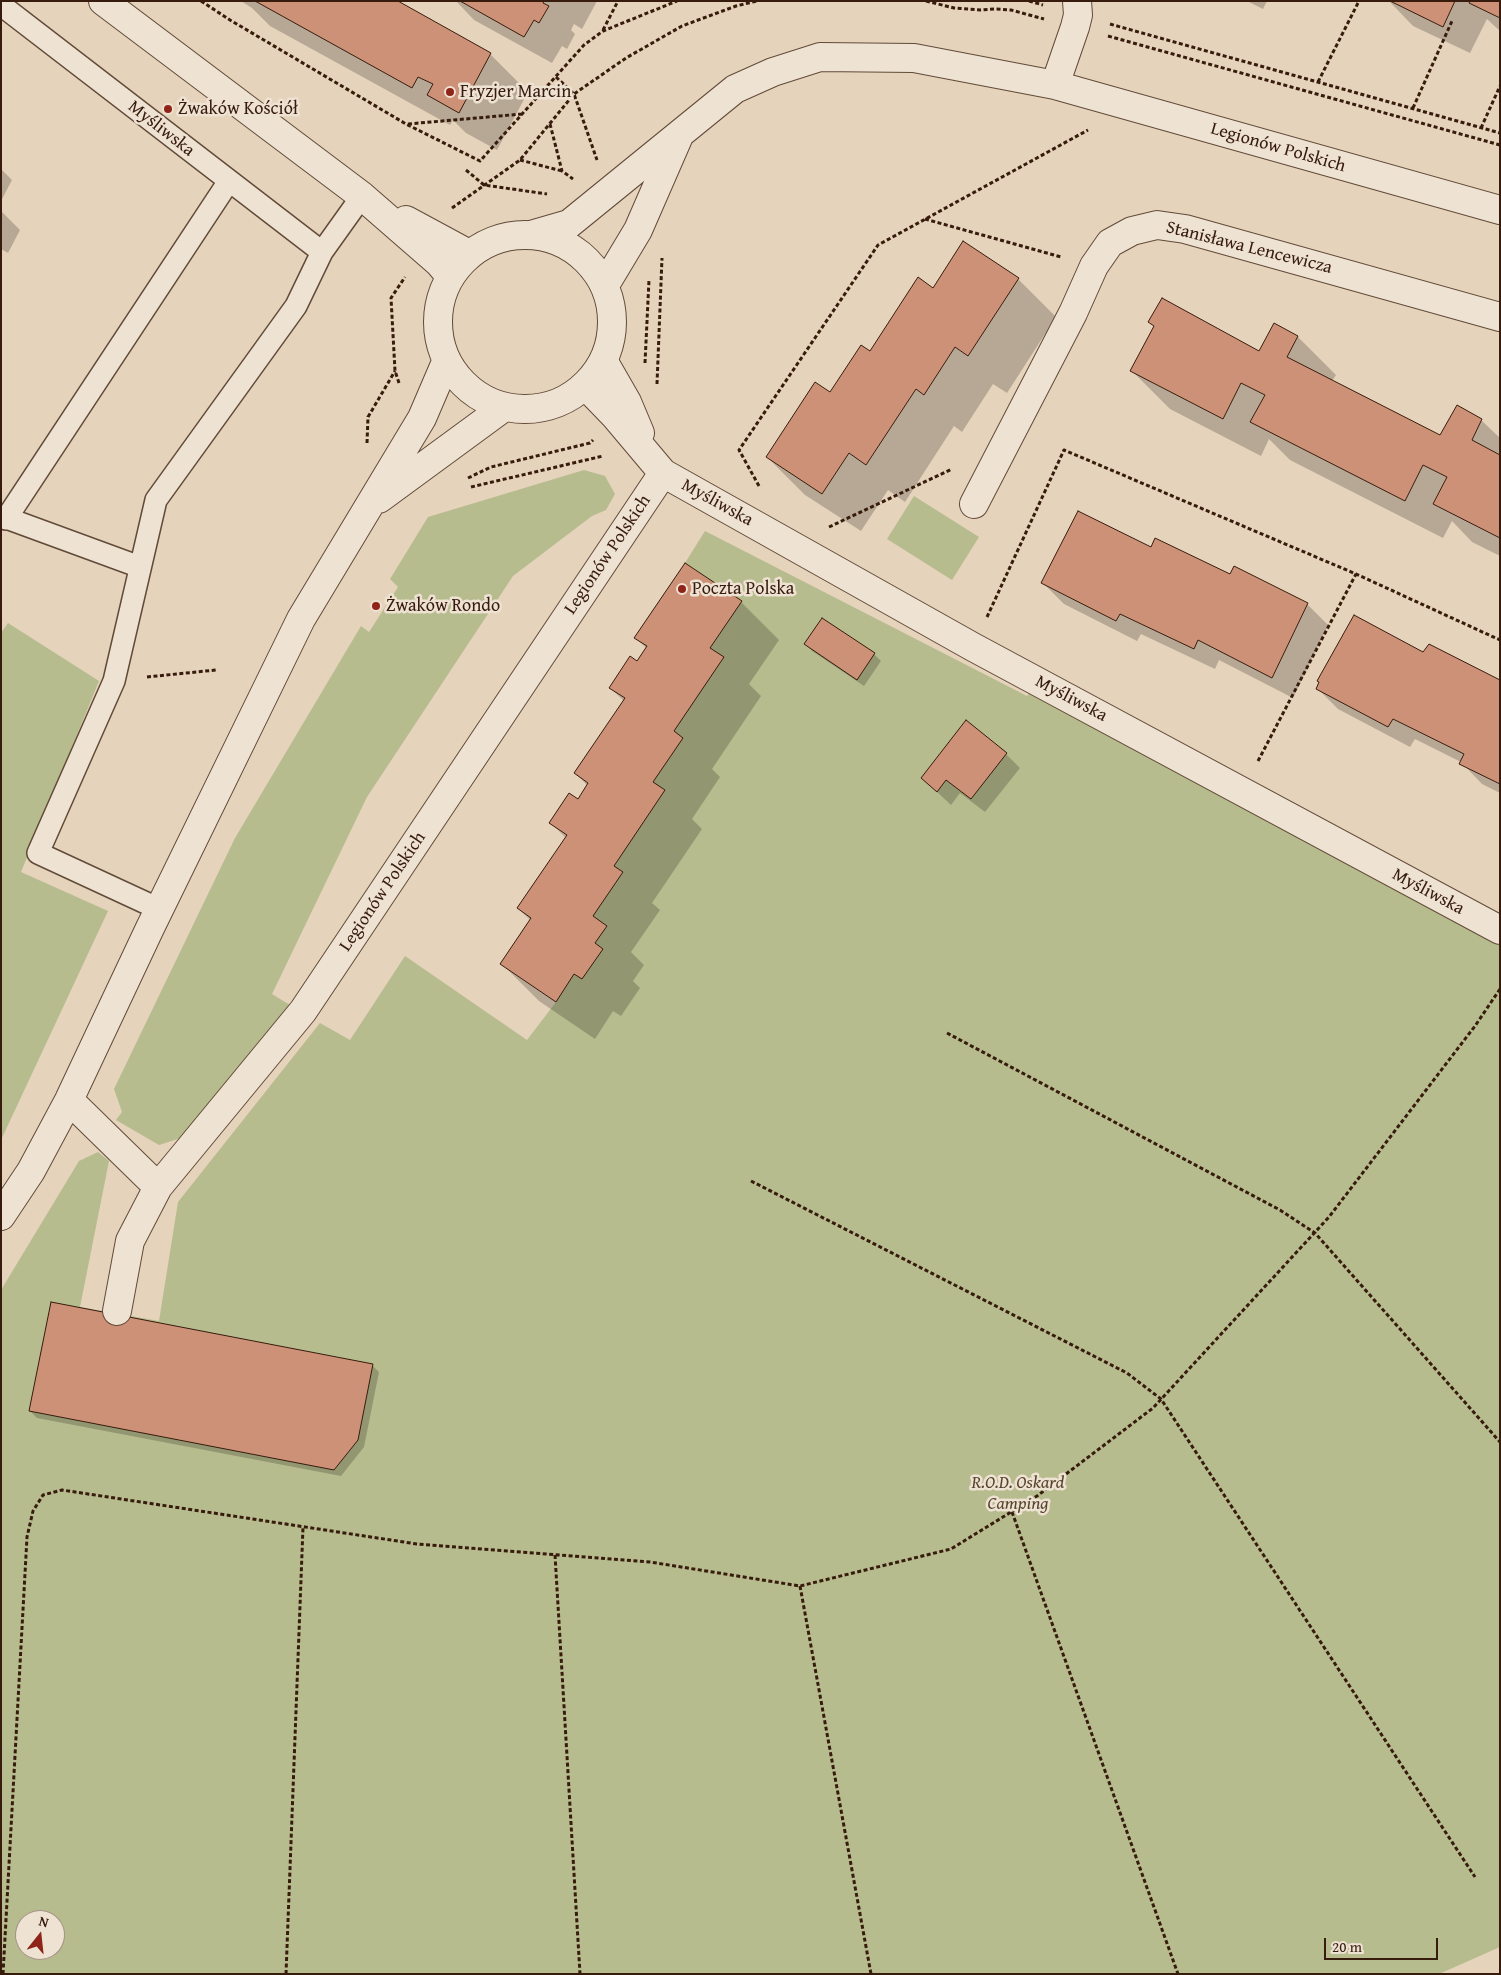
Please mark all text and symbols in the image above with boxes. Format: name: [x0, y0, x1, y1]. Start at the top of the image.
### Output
place label: Fryzjer Marcin: [460, 81, 571, 103]
marker: Fryzjer Marcin: [444, 86, 456, 98]
street label: Myśliwska: [123, 96, 199, 162]
place label: Żwaków Kościół: [178, 98, 298, 120]
marker: Żwaków Kościół: [162, 103, 174, 115]
street label: Legionów Polskich: [1208, 118, 1348, 178]
street label: Stanisława Lencewicza: [1164, 217, 1334, 279]
street label: Myśliwska: [677, 475, 757, 531]
street label: Legionów Polskich: [560, 491, 656, 619]
place label: Poczta Polska: [692, 578, 794, 600]
marker: Poczta Polska: [676, 583, 688, 595]
place label: Żwaków Rondo: [386, 595, 500, 617]
marker: Żwaków Rondo: [370, 600, 382, 612]
street label: Myśliwska: [1031, 671, 1111, 727]
street label: Legionów Polskich: [335, 828, 431, 956]
street label: Myśliwska: [1388, 864, 1468, 920]
park label: R.O.D. Oskard Camping: [972, 1472, 1064, 1515]
north arrow: [15, 1910, 65, 1960]
text: N: [37, 1911, 51, 1932]
scale bar: [1326, 1928, 1440, 1960]
text: 20 m: [1332, 1936, 1362, 1957]

